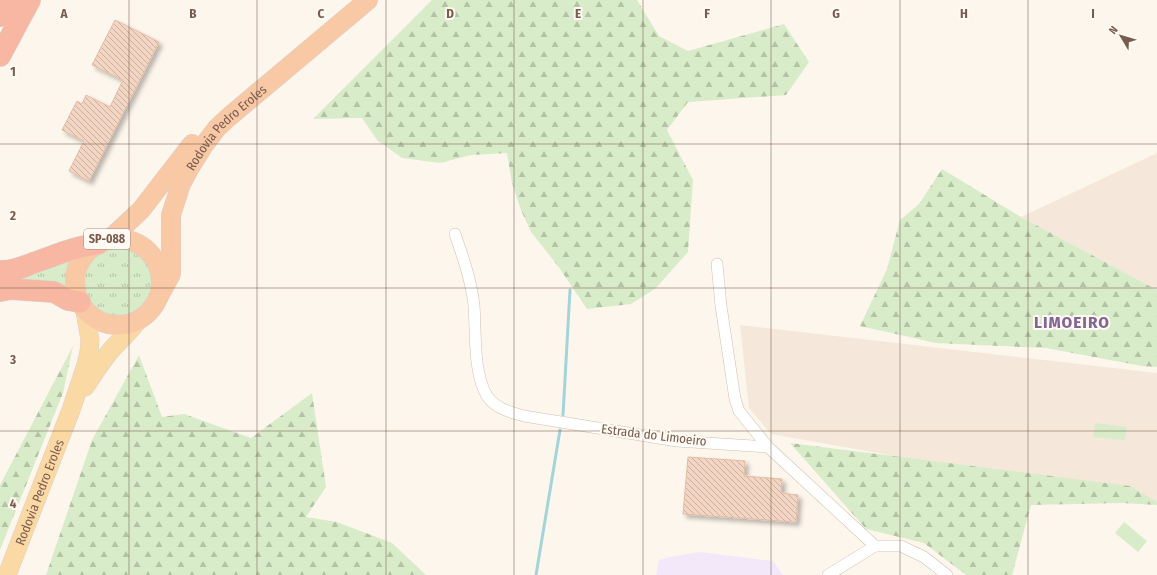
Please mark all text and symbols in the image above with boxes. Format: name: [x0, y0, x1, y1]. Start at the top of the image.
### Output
text: A: [59, 6, 68, 21]
text: B: [189, 6, 197, 21]
text: C: [318, 6, 325, 21]
text: D: [446, 6, 454, 21]
text: E: [575, 6, 581, 21]
text: F: [704, 6, 710, 21]
text: G: [832, 6, 840, 21]
text: H: [960, 6, 968, 21]
text: I: [1091, 6, 1095, 21]
north arrow: [1101, 16, 1141, 56]
text: N: [1106, 24, 1121, 37]
text: 1: [10, 64, 16, 79]
street label: Rodovia Pedro Eroles: [183, 81, 270, 173]
text: 2: [9, 208, 16, 223]
road number: SP-088: [84, 229, 130, 249]
district label: LIMOEIRO: [1034, 312, 1110, 333]
text: 3: [9, 352, 16, 367]
street label: Estrada do Limoeiro: [600, 421, 708, 449]
street label: Rodovia Pedro Eroles: [12, 437, 67, 547]
text: 4: [10, 496, 17, 511]

